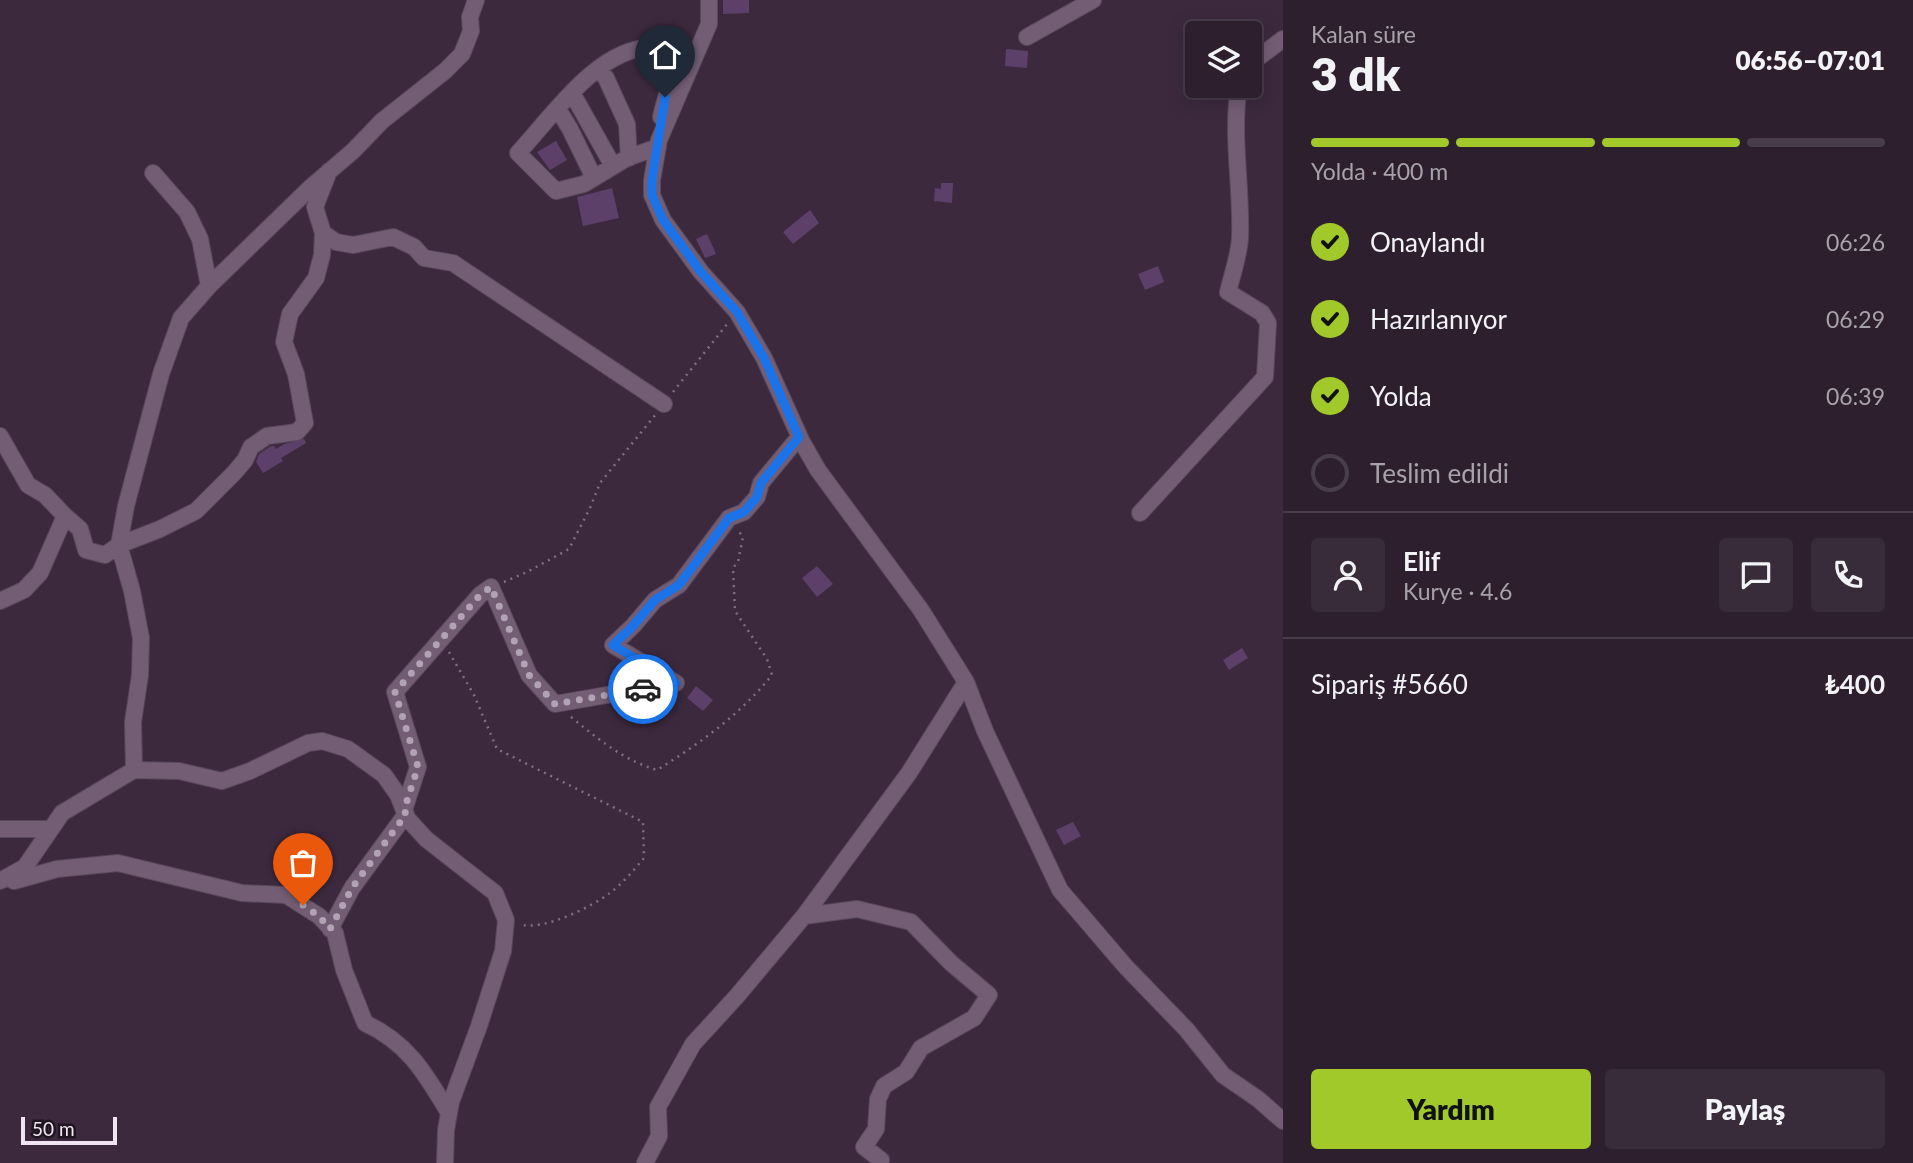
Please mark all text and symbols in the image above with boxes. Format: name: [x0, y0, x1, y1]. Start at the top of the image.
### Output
text: Kalan süre: [1311, 20, 1416, 48]
map controls: [1185, 21, 1262, 98]
button: layers: [1185, 21, 1262, 98]
pin: [635, 25, 695, 97]
icon: home: [646, 36, 684, 74]
text: 06:56–07:01: [1735, 44, 1885, 76]
text: 3 dk: [1311, 46, 1400, 101]
text: Yolda · 400 m: [1311, 157, 1448, 185]
icon: check: [1311, 223, 1349, 261]
text: Onaylandı: [1370, 226, 1485, 258]
text: 06:26: [1826, 228, 1885, 256]
icon: check: [1311, 300, 1349, 338]
text: Hazırlanıyor: [1370, 303, 1507, 335]
text: 06:29: [1826, 305, 1885, 333]
icon: check: [1311, 377, 1349, 415]
text: Yolda: [1370, 380, 1432, 412]
text: 06:39: [1826, 382, 1885, 410]
text: Teslim edildi: [1370, 457, 1509, 489]
button: person: [1311, 538, 1385, 612]
button: chat: [1719, 538, 1793, 612]
button: phone: [1811, 538, 1885, 612]
text: Elif: [1403, 545, 1440, 577]
text: Kurye · 4.6: [1403, 577, 1512, 605]
courier: [608, 654, 678, 724]
text: Sipariş #5660: [1311, 668, 1468, 700]
text: ₺400: [1825, 668, 1885, 700]
icon: car: [624, 670, 662, 708]
pin: [273, 833, 333, 905]
icon: bag: [284, 844, 322, 882]
button: Yardım: [1311, 1069, 1591, 1149]
button: Paylaş: [1605, 1069, 1885, 1149]
scale bar: [21, 1114, 117, 1146]
text: 50 m: [32, 1117, 75, 1140]

